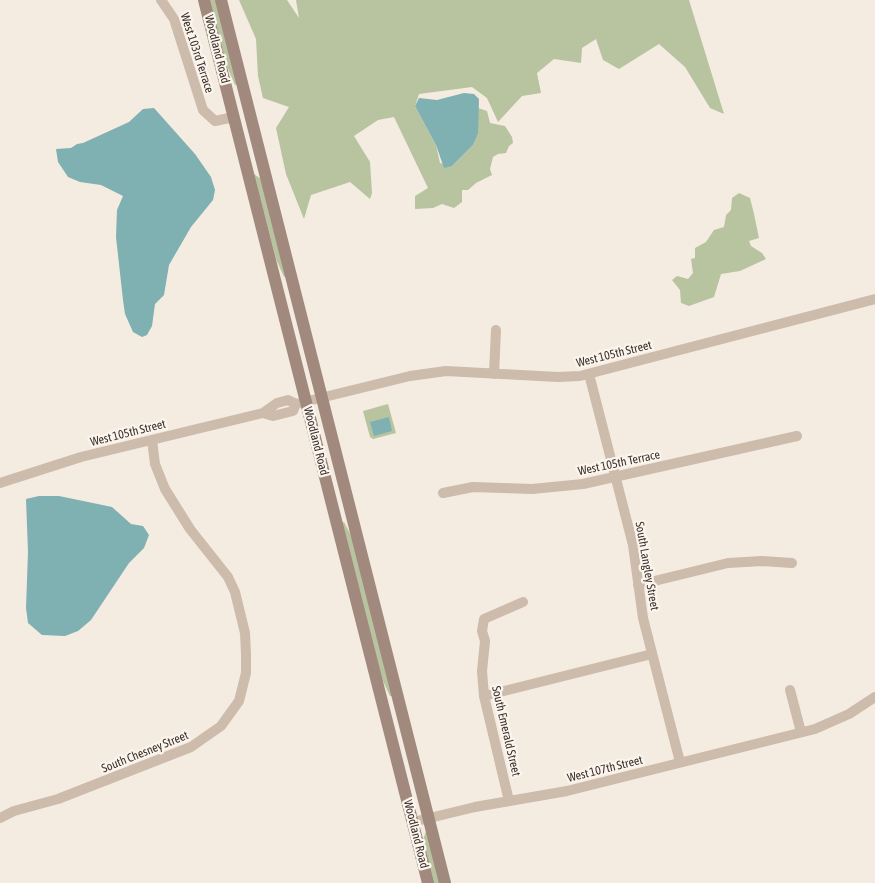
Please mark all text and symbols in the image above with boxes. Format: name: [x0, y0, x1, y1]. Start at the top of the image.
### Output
street label: West 103rd Terrace: [177, 11, 217, 95]
street label: Woodland Road: [202, 13, 232, 85]
street label: West 105th Street: [575, 338, 653, 370]
street label: Woodland Road: [301, 405, 331, 477]
street label: West 105th Street: [89, 417, 167, 449]
street label: West 105th Terrace: [577, 447, 661, 479]
street label: South Langley Street: [632, 520, 662, 612]
street label: South Emerald Street: [489, 684, 523, 778]
street label: South Chesney Street: [99, 728, 191, 776]
street label: West 107th Street: [566, 753, 644, 785]
street label: Woodland Road: [401, 798, 431, 870]

